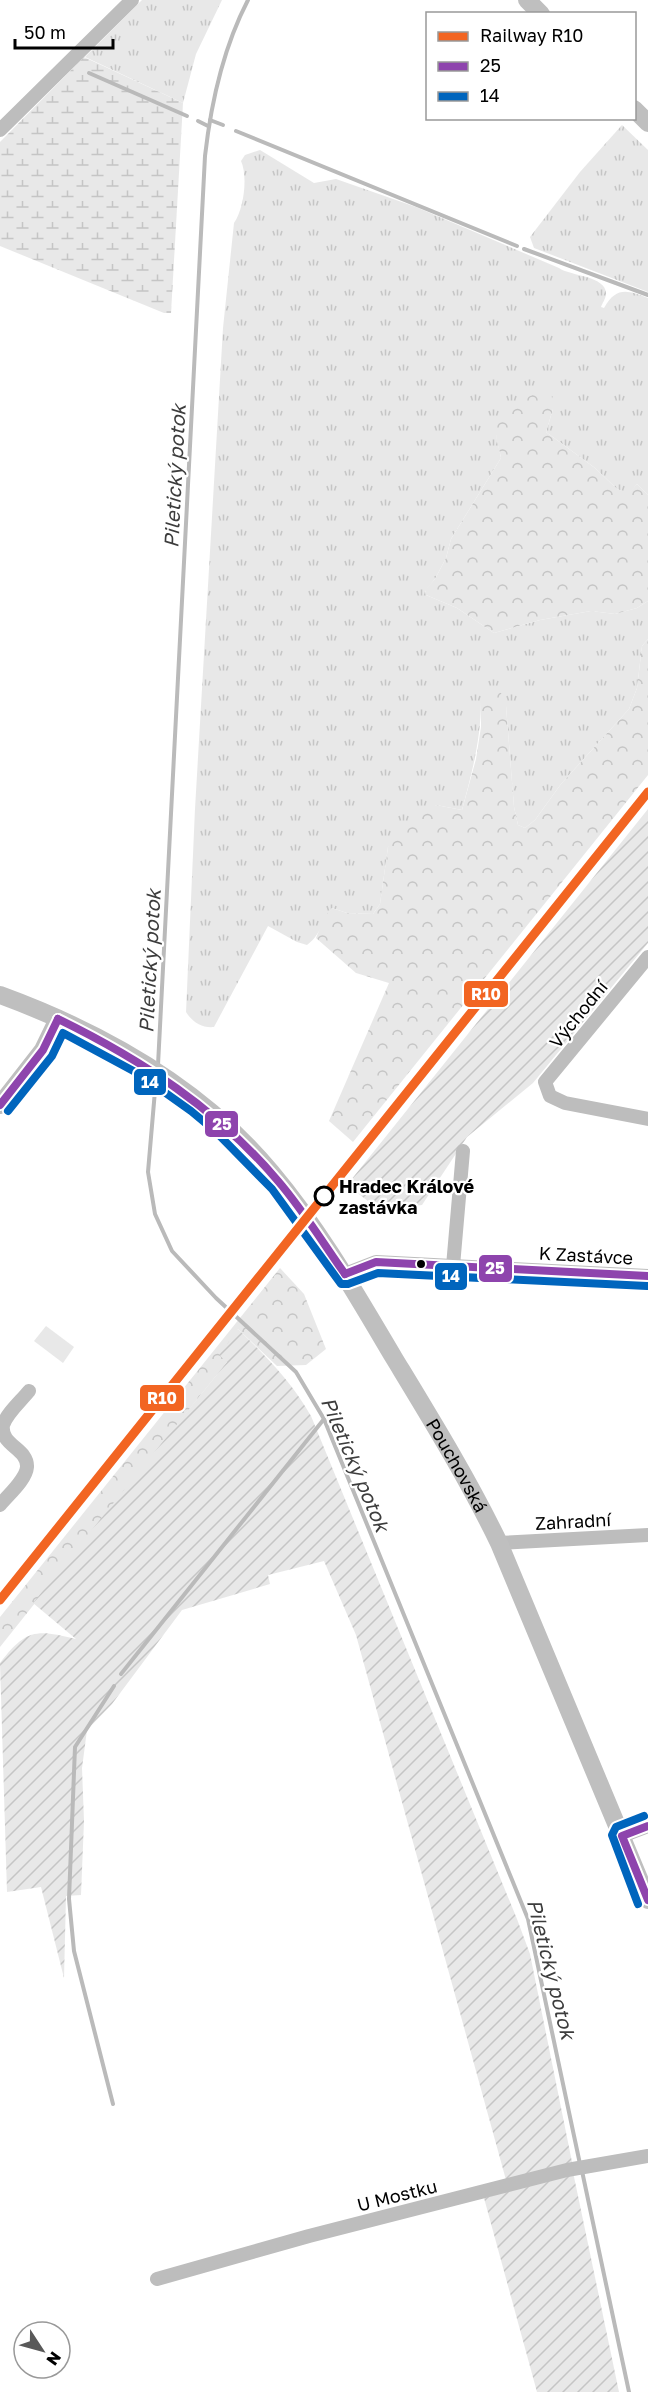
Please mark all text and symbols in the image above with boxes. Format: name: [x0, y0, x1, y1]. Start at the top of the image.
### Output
scale bar: [15, 12, 112, 50]
legend: [426, 12, 636, 120]
text: 50 m: [24, 21, 66, 43]
text: Railway R10: [480, 24, 583, 46]
text: 25: [480, 54, 501, 76]
text: 14: [480, 84, 500, 106]
water label: Piletický potok: [158, 401, 191, 548]
water label: Piletický potok: [133, 886, 166, 1033]
street label: Východní: [544, 975, 613, 1052]
line badge: R10: [463, 980, 509, 1008]
text: R10: [471, 984, 501, 1004]
line badge: 14: [133, 1068, 167, 1096]
text: 14: [141, 1072, 159, 1092]
line badge: 25: [204, 1110, 239, 1138]
text: 25: [212, 1114, 232, 1134]
place label: Hradec Králové zastávka: [339, 1175, 474, 1218]
marker: Hradec Králové zastávka: [314, 1186, 334, 1206]
street label: K Zastávce: [538, 1242, 634, 1268]
line badge: 25: [478, 1254, 513, 1283]
unlabelled marker: [415, 1258, 427, 1270]
text: 25: [485, 1258, 505, 1278]
line badge: 14: [434, 1262, 468, 1291]
text: 14: [442, 1266, 460, 1286]
line badge: R10: [139, 1384, 185, 1412]
text: R10: [147, 1388, 177, 1408]
water label: Piletický potok: [316, 1393, 396, 1538]
street label: Pouchovská: [422, 1414, 492, 1516]
street label: Zahradní: [534, 1508, 613, 1534]
water label: Piletický potok: [522, 1896, 582, 2045]
street label: U Mostku: [355, 2174, 439, 2216]
north arrow: [12, 2320, 72, 2380]
text: N: [42, 2348, 66, 2370]

